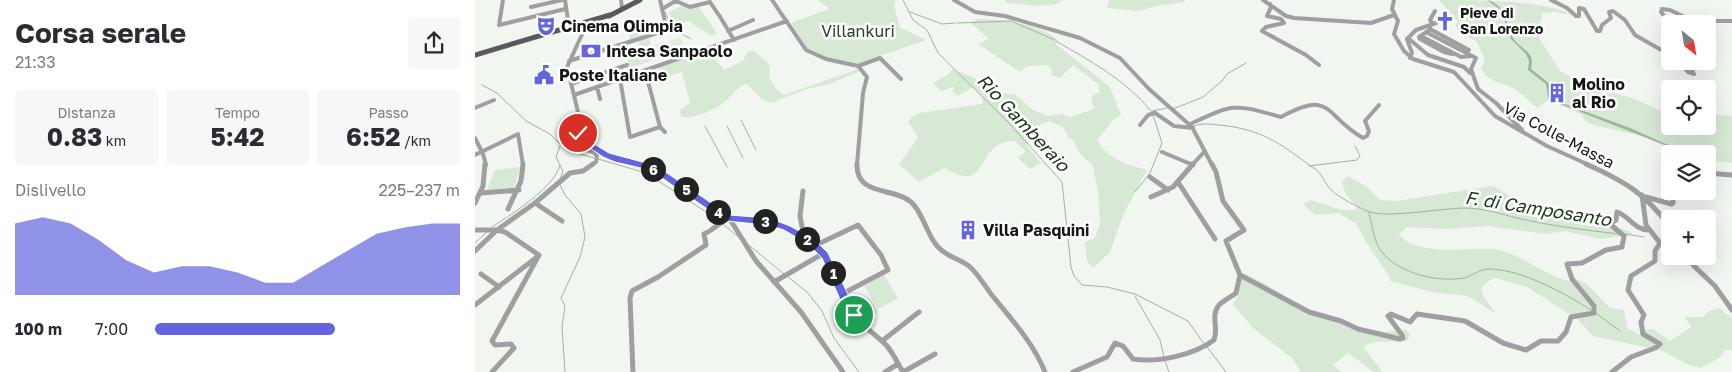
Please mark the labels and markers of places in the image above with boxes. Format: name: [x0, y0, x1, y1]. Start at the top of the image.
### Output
place label: Pieve di San Lorenzo: [1460, 4, 1543, 37]
church icon: Pieve di San Lorenzo: [1434, 10, 1456, 32]
theatre icon: Cinema Olimpia: [535, 15, 557, 37]
place label: Cinema Olimpia: [561, 16, 683, 36]
bank icon: Intesa Sanpaolo: [580, 40, 602, 62]
place label: Intesa Sanpaolo: [606, 41, 733, 61]
public building icon: Poste Italiane: [533, 64, 555, 86]
place label: Poste Italiane: [559, 65, 667, 85]
place label: Molino al Rio: [1572, 74, 1625, 112]
building icon: Molino al Rio: [1546, 82, 1568, 104]
pin: [557, 112, 599, 154]
pin: 6: [641, 156, 665, 182]
pin: 5: [673, 176, 699, 202]
pin: 4: [705, 200, 731, 224]
pin: 3: [753, 208, 777, 234]
building icon: Villa Pasquini: [957, 219, 979, 241]
place label: Villa Pasquini: [983, 220, 1089, 240]
pin: 2: [795, 226, 819, 252]
pin: 1: [821, 260, 845, 286]
pin: [833, 294, 875, 336]

